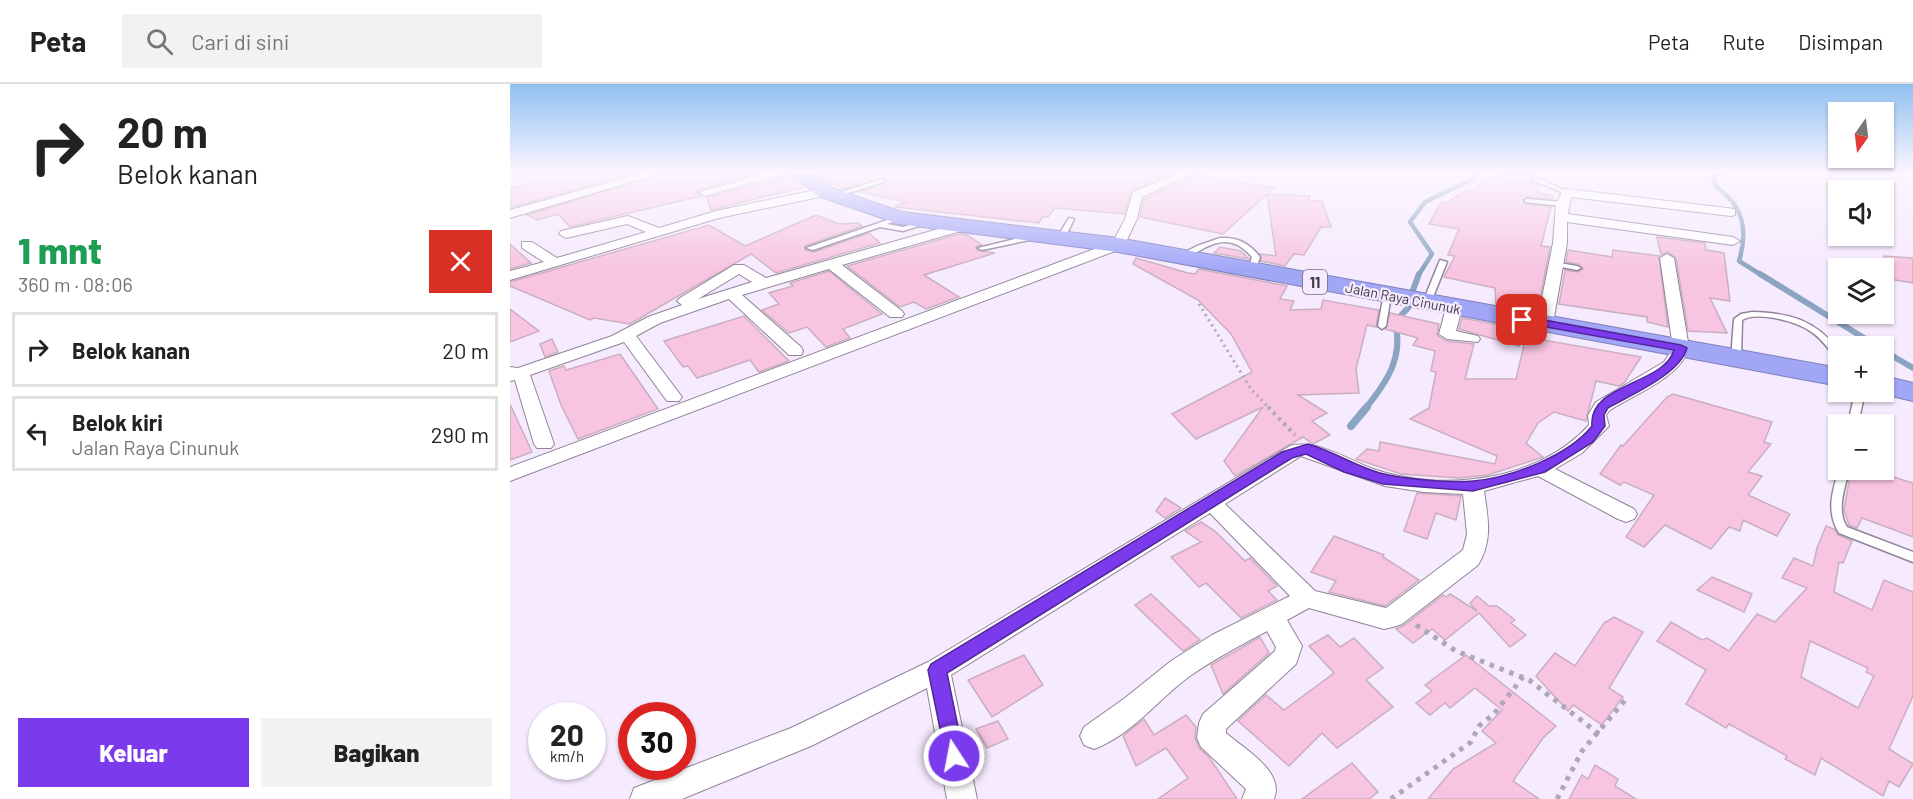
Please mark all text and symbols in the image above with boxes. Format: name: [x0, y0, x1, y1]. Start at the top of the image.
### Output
search box: [122, 14, 542, 68]
text: Peta: [30, 24, 86, 58]
icon: search: [143, 25, 176, 58]
text: Cari di sini: [191, 28, 289, 54]
text: Peta: [1648, 29, 1690, 54]
text: Rute: [1723, 29, 1765, 54]
text: Disimpan: [1798, 29, 1883, 54]
north arrow: [1828, 102, 1894, 168]
map controls: [1828, 102, 1894, 480]
text: 20 m: [117, 106, 208, 156]
icon: right: [18, 108, 96, 186]
text: Belok kanan: [117, 157, 258, 189]
button: sound: [1828, 180, 1894, 246]
text: 1 mnt: [18, 228, 102, 271]
button: close: [429, 230, 492, 293]
button: layers: [1828, 258, 1894, 324]
road number: 11: [1303, 270, 1327, 294]
text: 360 m · 08:06: [18, 272, 133, 296]
street label: Jalan Raya Cinunuk: [1344, 278, 1462, 318]
pin: [1496, 294, 1547, 345]
icon: arrive: [1505, 303, 1538, 336]
icon: right: [21, 333, 54, 366]
button: +: [1828, 336, 1894, 402]
text: Belok kanan: [72, 337, 190, 363]
text: 20 m: [442, 337, 489, 363]
text: Belok kiri: [72, 409, 163, 435]
button: −: [1828, 414, 1894, 480]
icon: left: [21, 417, 54, 450]
text: 290 m: [431, 421, 489, 447]
text: Jalan Raya Cinunuk: [72, 435, 239, 459]
speed limit sign: 30: [618, 702, 696, 780]
text: 20: [550, 716, 584, 752]
button: Keluar: [18, 718, 249, 787]
button: Bagikan: [261, 718, 492, 787]
position arrow: [922, 724, 986, 788]
text: km/h: [550, 747, 584, 765]

